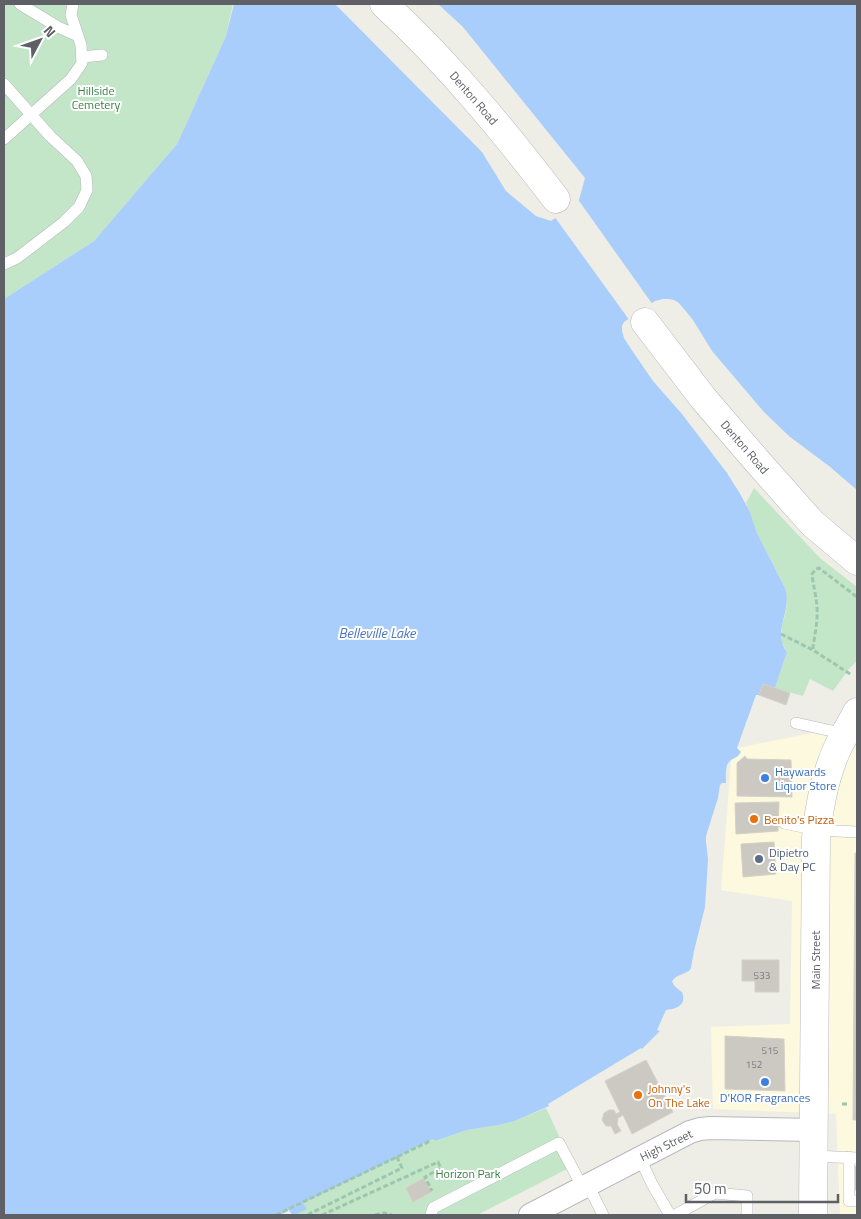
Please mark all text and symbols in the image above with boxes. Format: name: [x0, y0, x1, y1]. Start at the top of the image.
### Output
north arrow: [15, 15, 65, 65]
text: N: [39, 21, 61, 42]
street label: Denton Road: [445, 67, 503, 129]
park label: Hillside Cemetery: [72, 81, 121, 114]
street label: Denton Road: [716, 416, 774, 478]
water label: Belleville Lake: [338, 622, 417, 643]
place label: Haywards Liquor Store: [775, 762, 836, 795]
marker: Haywards Liquor Store: [759, 772, 771, 784]
place label: Benito's Pizza: [764, 810, 834, 829]
marker: Benito's Pizza: [748, 813, 760, 825]
place label: Dipietro & Day PC: [769, 843, 816, 876]
marker: Dipietro & Day PC: [753, 853, 765, 865]
street label: Main Street: [806, 930, 825, 989]
house number: 533: [754, 968, 770, 983]
house number: 515: [762, 1043, 779, 1058]
house number: 152: [746, 1057, 762, 1072]
marker: D'KOR Fragrances: [759, 1076, 771, 1088]
place label: Johnny's On The Lake: [648, 1079, 710, 1112]
place label: D'KOR Fragrances: [720, 1088, 811, 1107]
marker: Johnny's On The Lake: [632, 1089, 644, 1101]
street label: High Street: [636, 1124, 696, 1166]
park label: Horizon Park: [436, 1164, 501, 1183]
scale bar: [686, 1172, 838, 1204]
text: 50 m: [694, 1177, 727, 1200]

